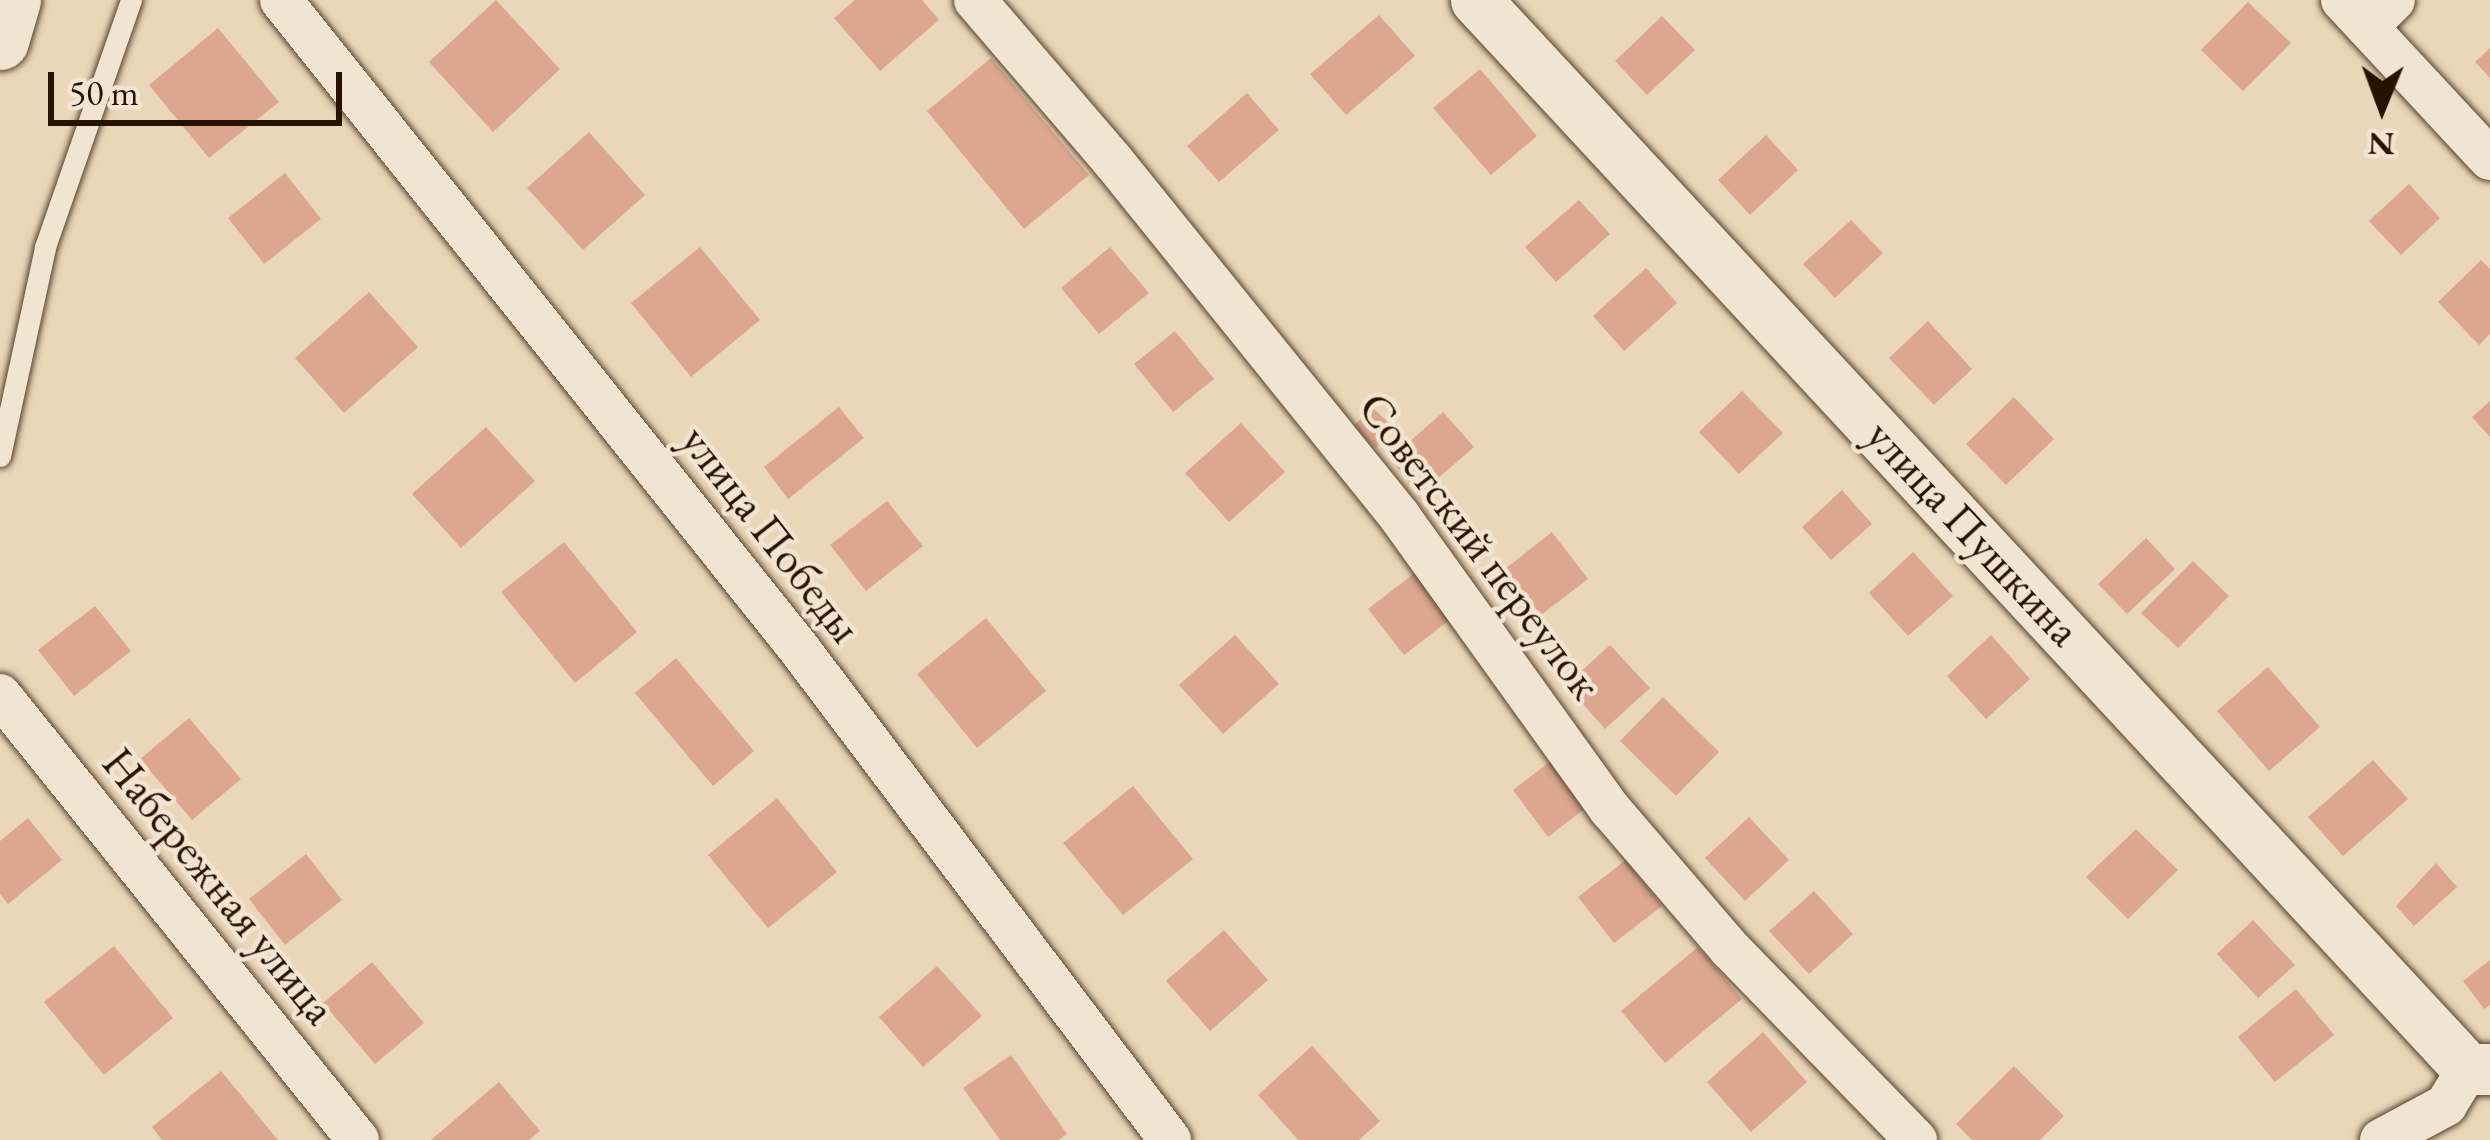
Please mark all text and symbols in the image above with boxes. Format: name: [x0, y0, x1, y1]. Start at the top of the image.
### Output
scale bar: [54, 48, 348, 122]
north arrow: [2322, 48, 2442, 168]
text: 50 m: [69, 69, 139, 116]
text: N: [2368, 123, 2395, 166]
street label: Советский переулок: [1347, 382, 1613, 710]
street label: улица Пушкина: [1855, 409, 2091, 657]
street label: улица Победы: [670, 415, 872, 653]
street label: Набережная улица: [91, 737, 347, 1035]

